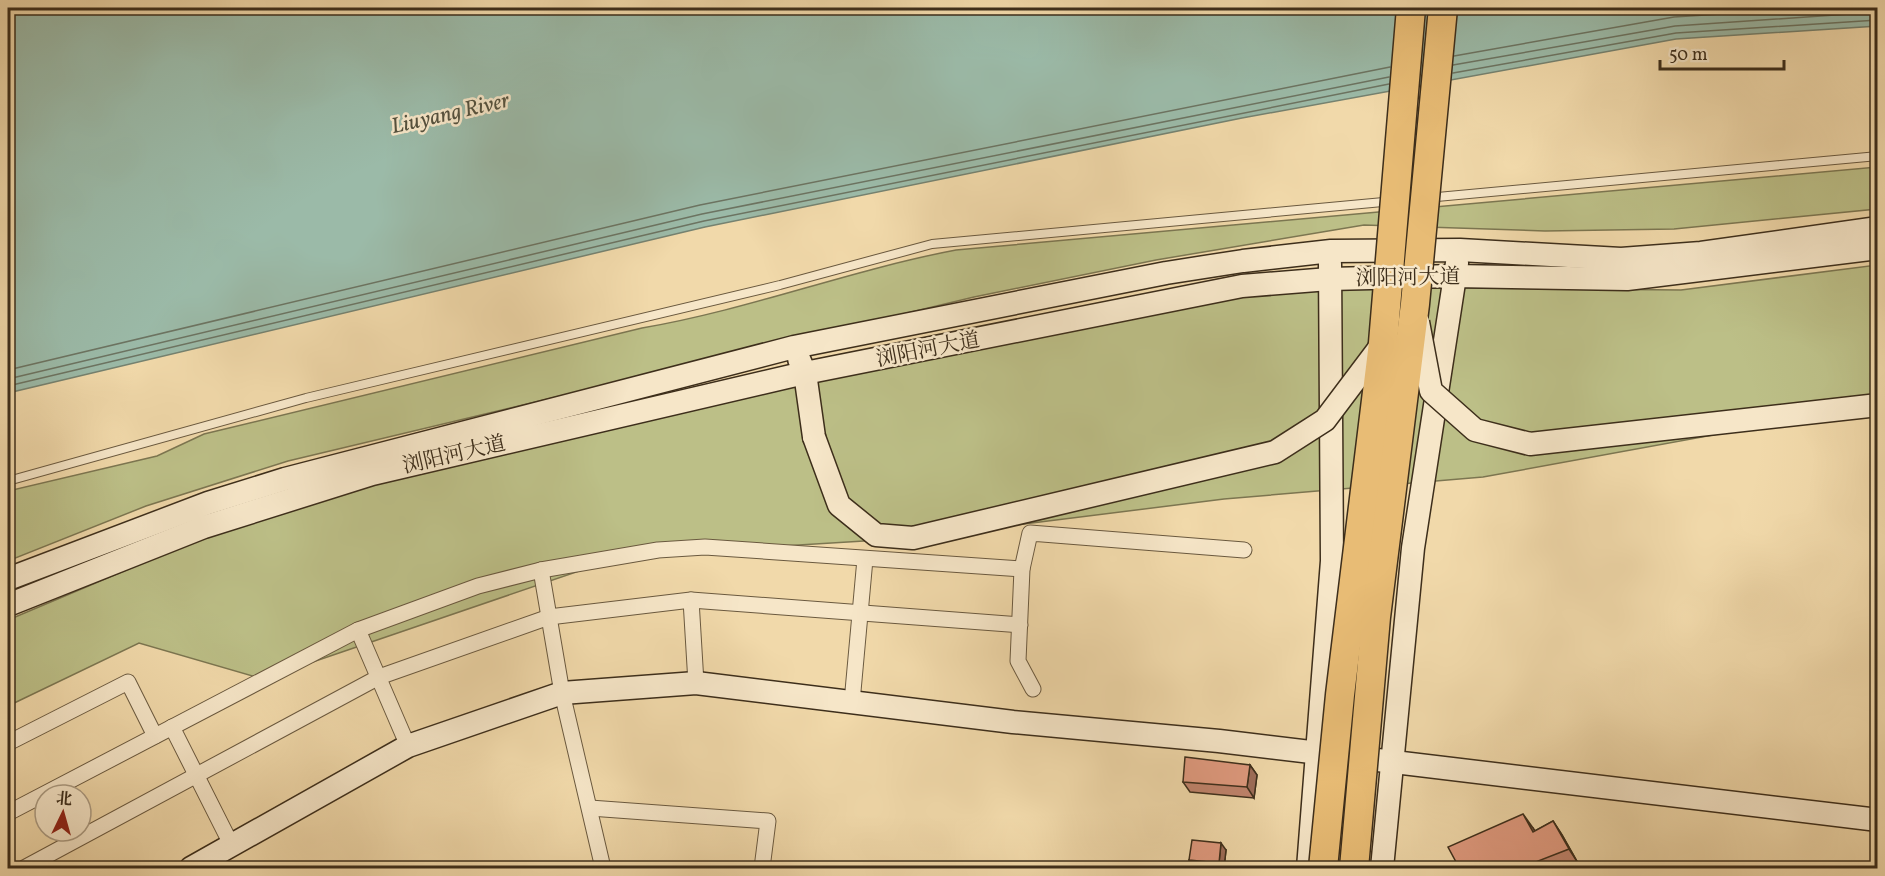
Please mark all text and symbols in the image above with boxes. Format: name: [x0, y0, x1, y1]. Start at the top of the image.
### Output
scale bar: [1660, 33, 1784, 71]
text: 50 m: [1669, 43, 1708, 68]
water label: Liuyang River: [388, 86, 514, 143]
street label: 浏阳河大道: [1355, 263, 1461, 294]
street label: 浏阳河大道: [874, 326, 983, 375]
street label: 浏阳河大道: [400, 430, 509, 481]
north arrow: [33, 783, 93, 843]
text: 北: [55, 788, 73, 812]

